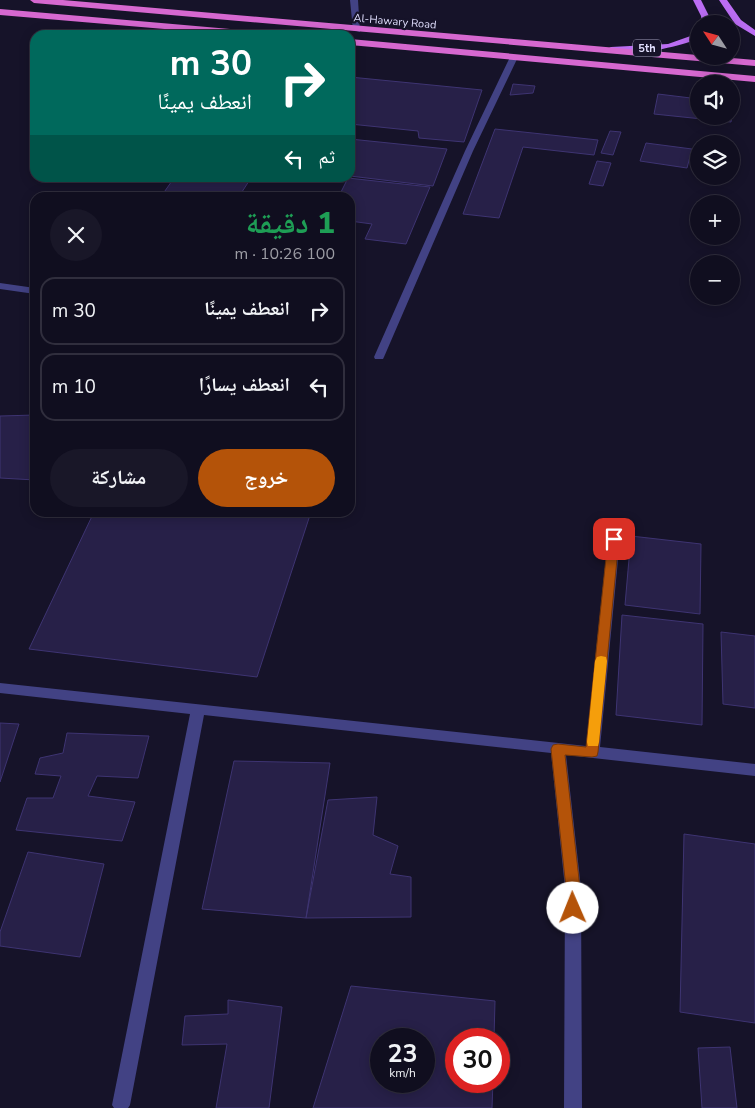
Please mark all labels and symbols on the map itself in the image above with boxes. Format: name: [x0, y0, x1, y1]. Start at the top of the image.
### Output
street label: Al-Hawary Road: [353, 10, 437, 33]
north arrow: [690, 15, 740, 65]
road number: 5th: [633, 40, 661, 56]
pin: [593, 518, 635, 560]
position arrow: [546, 881, 598, 933]
speed limit sign: 30: [445, 1028, 510, 1093]

